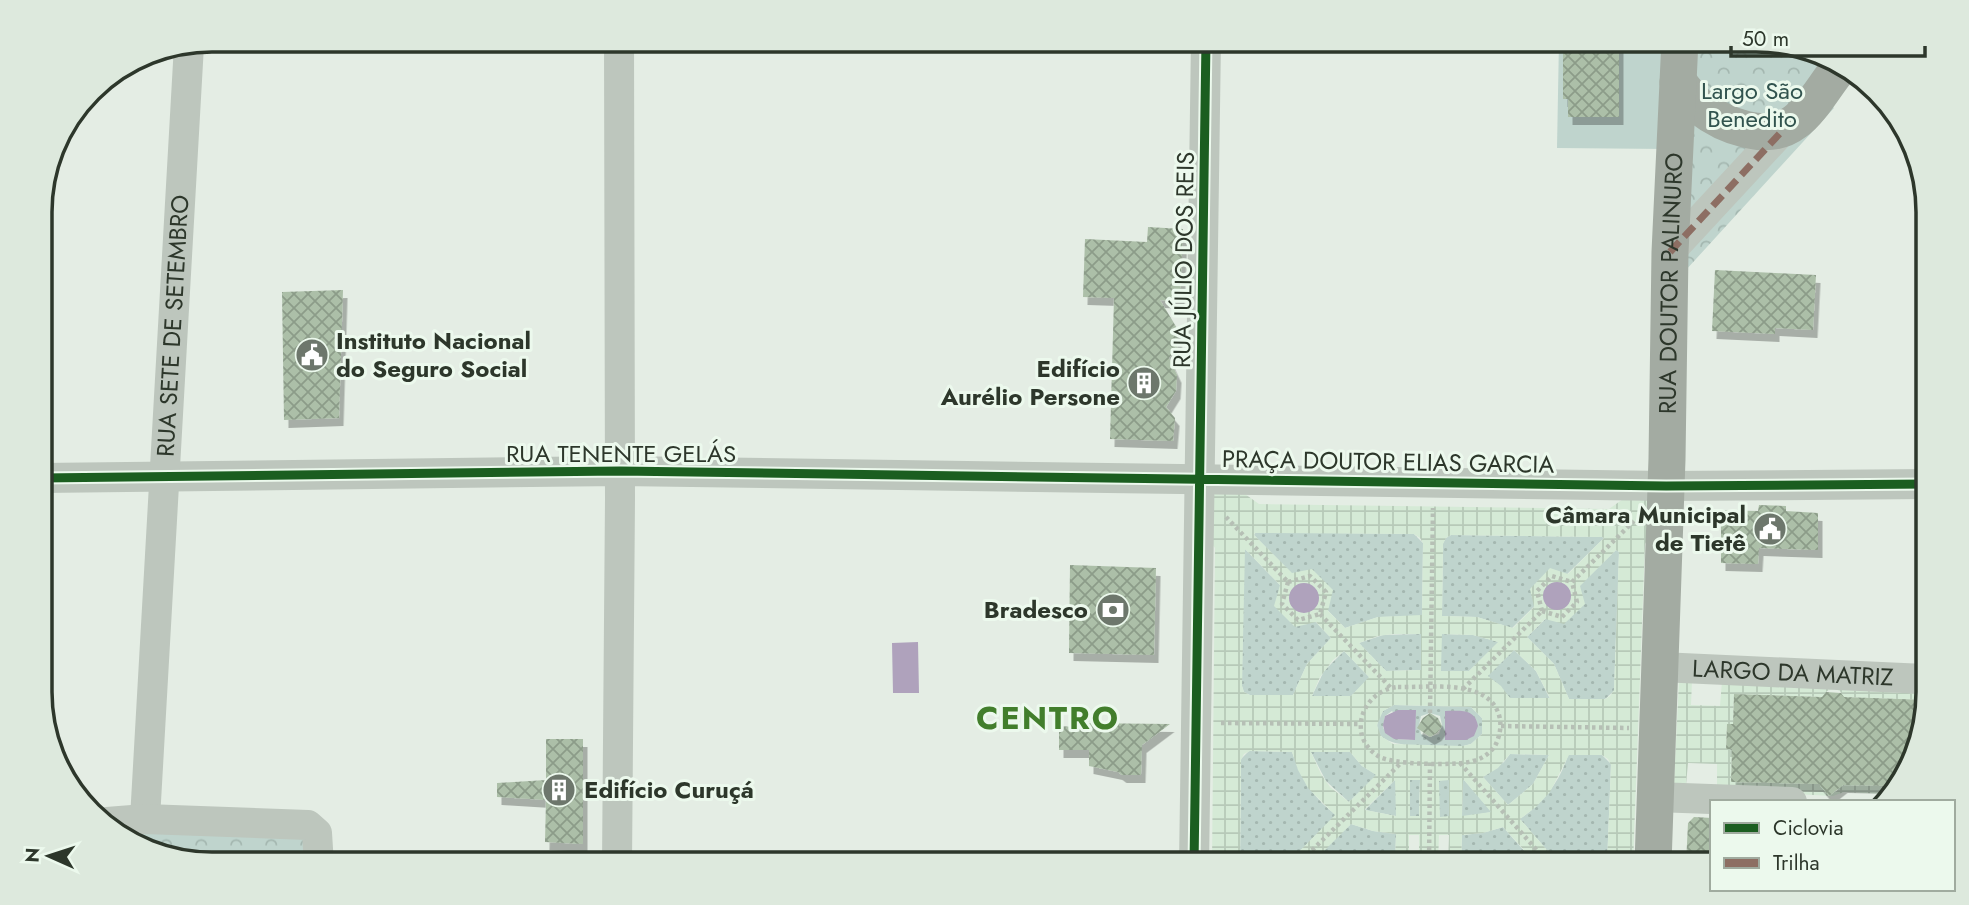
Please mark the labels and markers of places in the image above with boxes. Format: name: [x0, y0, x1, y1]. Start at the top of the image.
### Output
place label: Instituto Nacional do Seguro Social: [336, 323, 531, 386]
public building icon: Instituto Nacional do Seguro Social: [293, 336, 331, 374]
place label: Edifício Aurélio Persone: [940, 351, 1120, 414]
building icon: Edifício Aurélio Persone: [1125, 364, 1163, 402]
place label: Câmara Municipal de Tietê: [1545, 497, 1746, 560]
public building icon: Câmara Municipal de Tietê: [1751, 510, 1789, 548]
bank icon: Bradesco: [1094, 591, 1132, 629]
place label: Bradesco: [984, 592, 1088, 627]
building icon: Edifício Curuçá: [540, 771, 578, 809]
place label: Edifício Curuçá: [584, 772, 754, 807]

